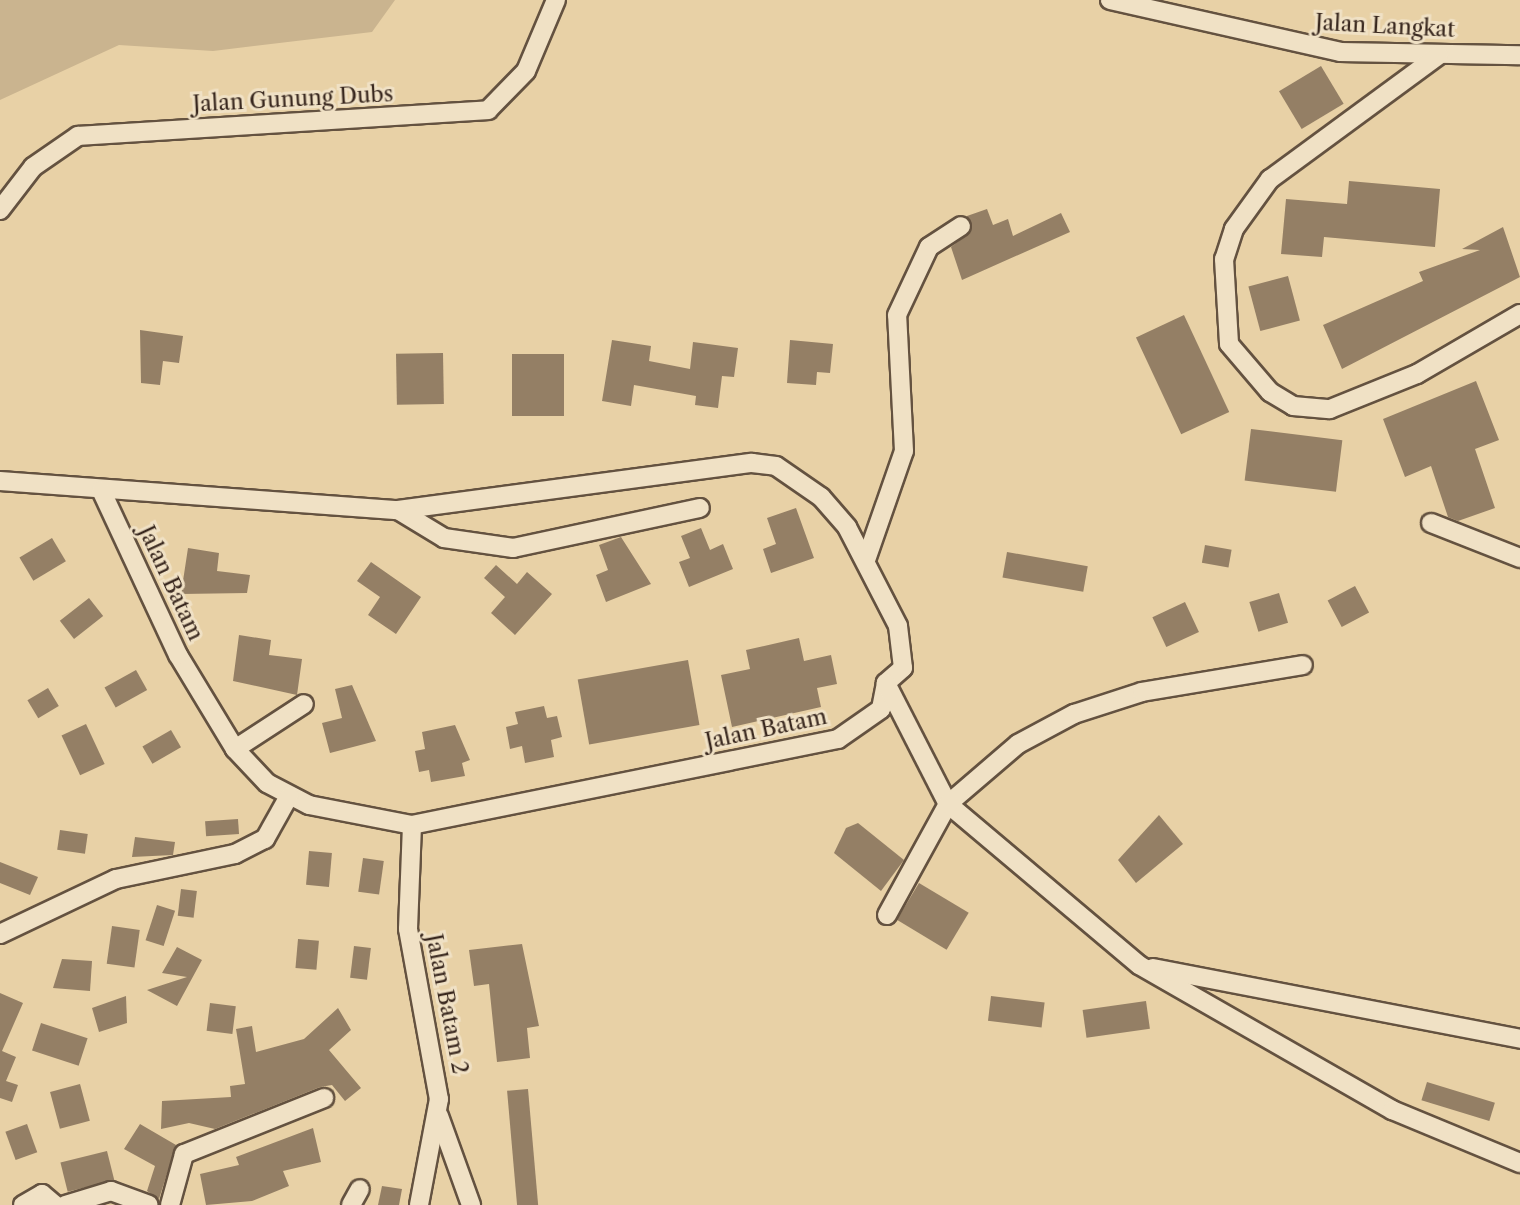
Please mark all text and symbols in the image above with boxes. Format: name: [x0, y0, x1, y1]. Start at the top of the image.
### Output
street label: Jalan Langkat: [1314, 9, 1456, 43]
street label: Jalan Gunung Dubs: [192, 81, 394, 117]
street label: Jalan Batam: [133, 521, 209, 645]
street label: Jalan Batam: [703, 703, 829, 755]
street label: Jalan Batam 2: [420, 932, 474, 1076]

